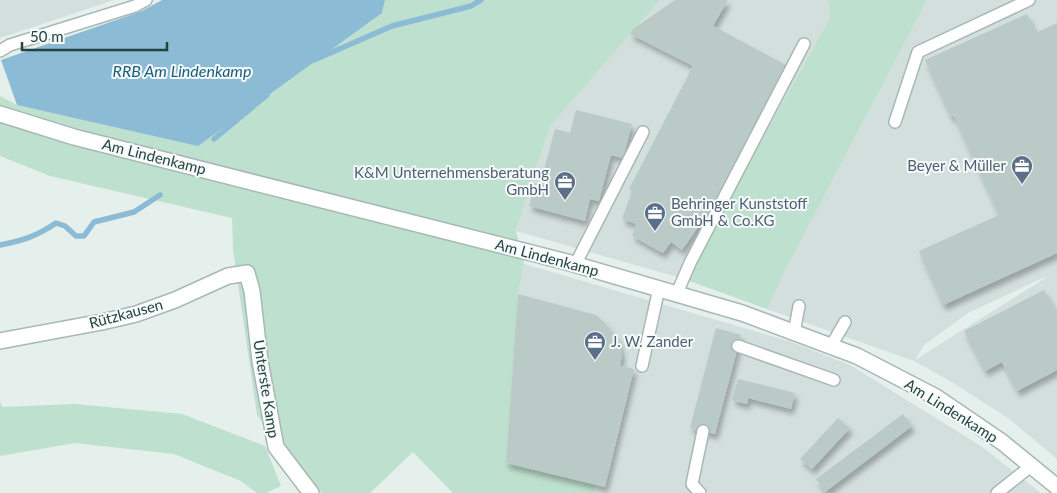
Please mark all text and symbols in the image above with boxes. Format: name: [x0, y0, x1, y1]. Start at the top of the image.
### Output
scale bar: [22, 20, 168, 52]
text: 50 m: [30, 27, 64, 45]
water label: RRB Am Lindenkamp: [113, 61, 251, 80]
street label: Am Lindenkamp: [100, 134, 208, 178]
office icon: Beyer & Müller: [1010, 154, 1034, 185]
place label: Beyer & Müller: [907, 156, 1007, 174]
place label: K&M Unternehmensberatung GmbH: [354, 163, 549, 198]
office icon: K&M Unternehmensberatung GmbH: [553, 170, 577, 201]
place label: Behringer Kunststoff GmbH & Co.KG: [671, 194, 807, 229]
office icon: Behringer Kunststoff GmbH & Co.KG: [643, 201, 667, 232]
street label: Am Lindenkamp: [494, 235, 601, 280]
street label: Rützkausen: [87, 295, 165, 332]
office icon: J. W. Zander: [583, 330, 607, 361]
place label: J. W. Zander: [611, 332, 694, 350]
street label: Unterste Kamp: [250, 338, 284, 439]
street label: Am Lindenkamp: [902, 374, 1001, 446]

